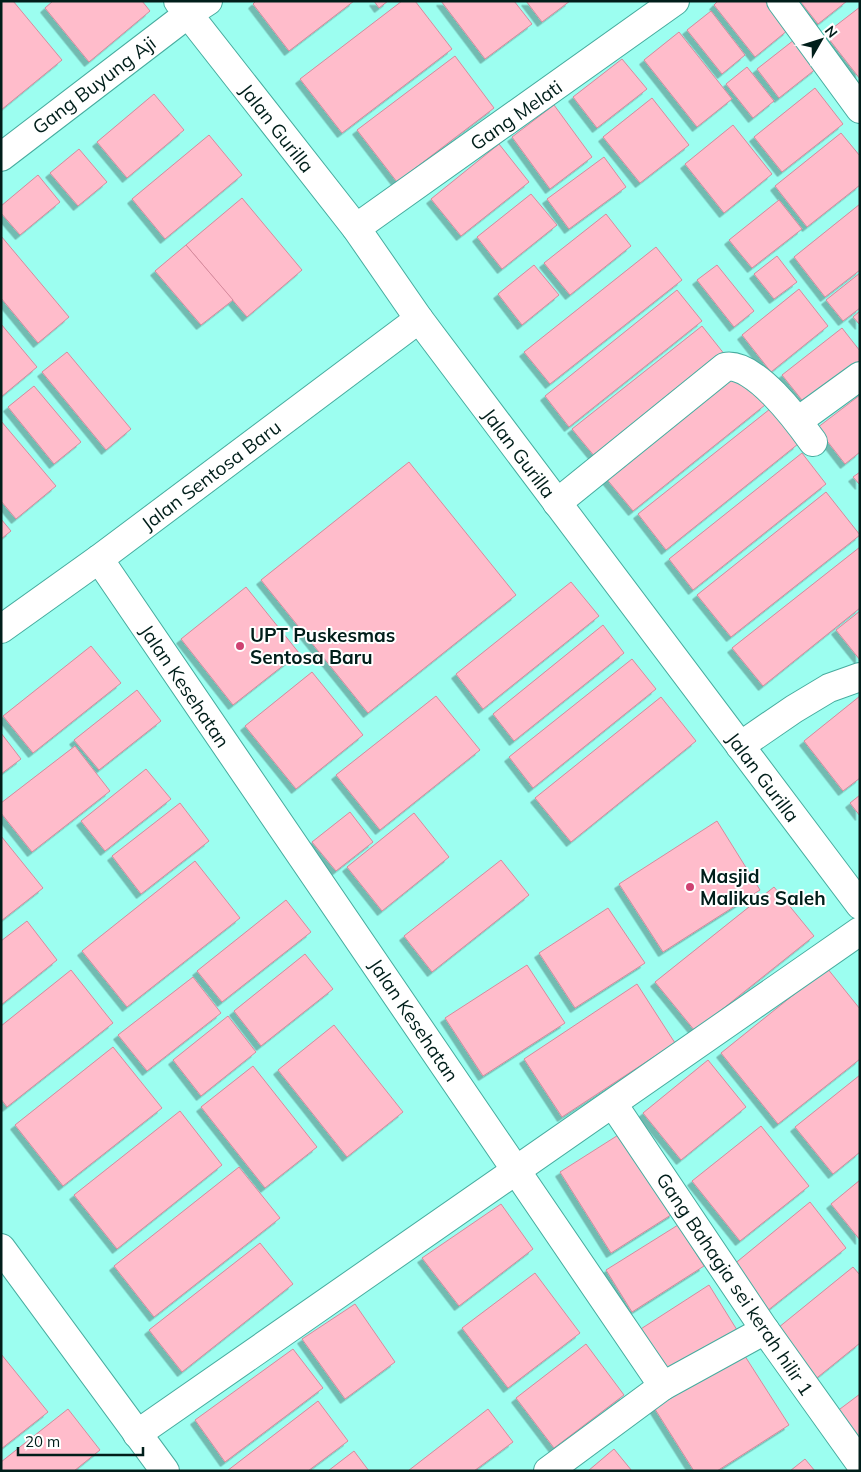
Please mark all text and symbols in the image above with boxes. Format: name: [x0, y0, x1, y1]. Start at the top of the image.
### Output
north arrow: [796, 15, 846, 65]
text: N: [821, 22, 841, 42]
street label: Gang Buyung Aji: [28, 31, 160, 139]
street label: Gang Melati: [465, 75, 567, 155]
street label: Jalan Gurilla: [235, 79, 319, 177]
street label: Jalan Gurilla: [477, 403, 561, 503]
street label: Jalan Sentosa Baru: [137, 415, 285, 535]
street label: Jalan Kesehatan: [135, 620, 235, 752]
place label: UPT Puskesmas Sentosa Baru: [250, 623, 395, 669]
marker: UPT Puskesmas Sentosa Baru: [234, 640, 246, 652]
street label: Jalan Gurilla: [721, 727, 805, 827]
place label: Masjid Malikus Saleh: [700, 864, 826, 910]
marker: Masjid Malikus Saleh: [684, 881, 696, 893]
street label: Jalan Kesehatan: [364, 954, 464, 1086]
street label: Gang Bahagia sei kerah hilir 1: [651, 1168, 819, 1400]
scale bar: [18, 1424, 142, 1456]
text: 20 m: [25, 1432, 60, 1451]

